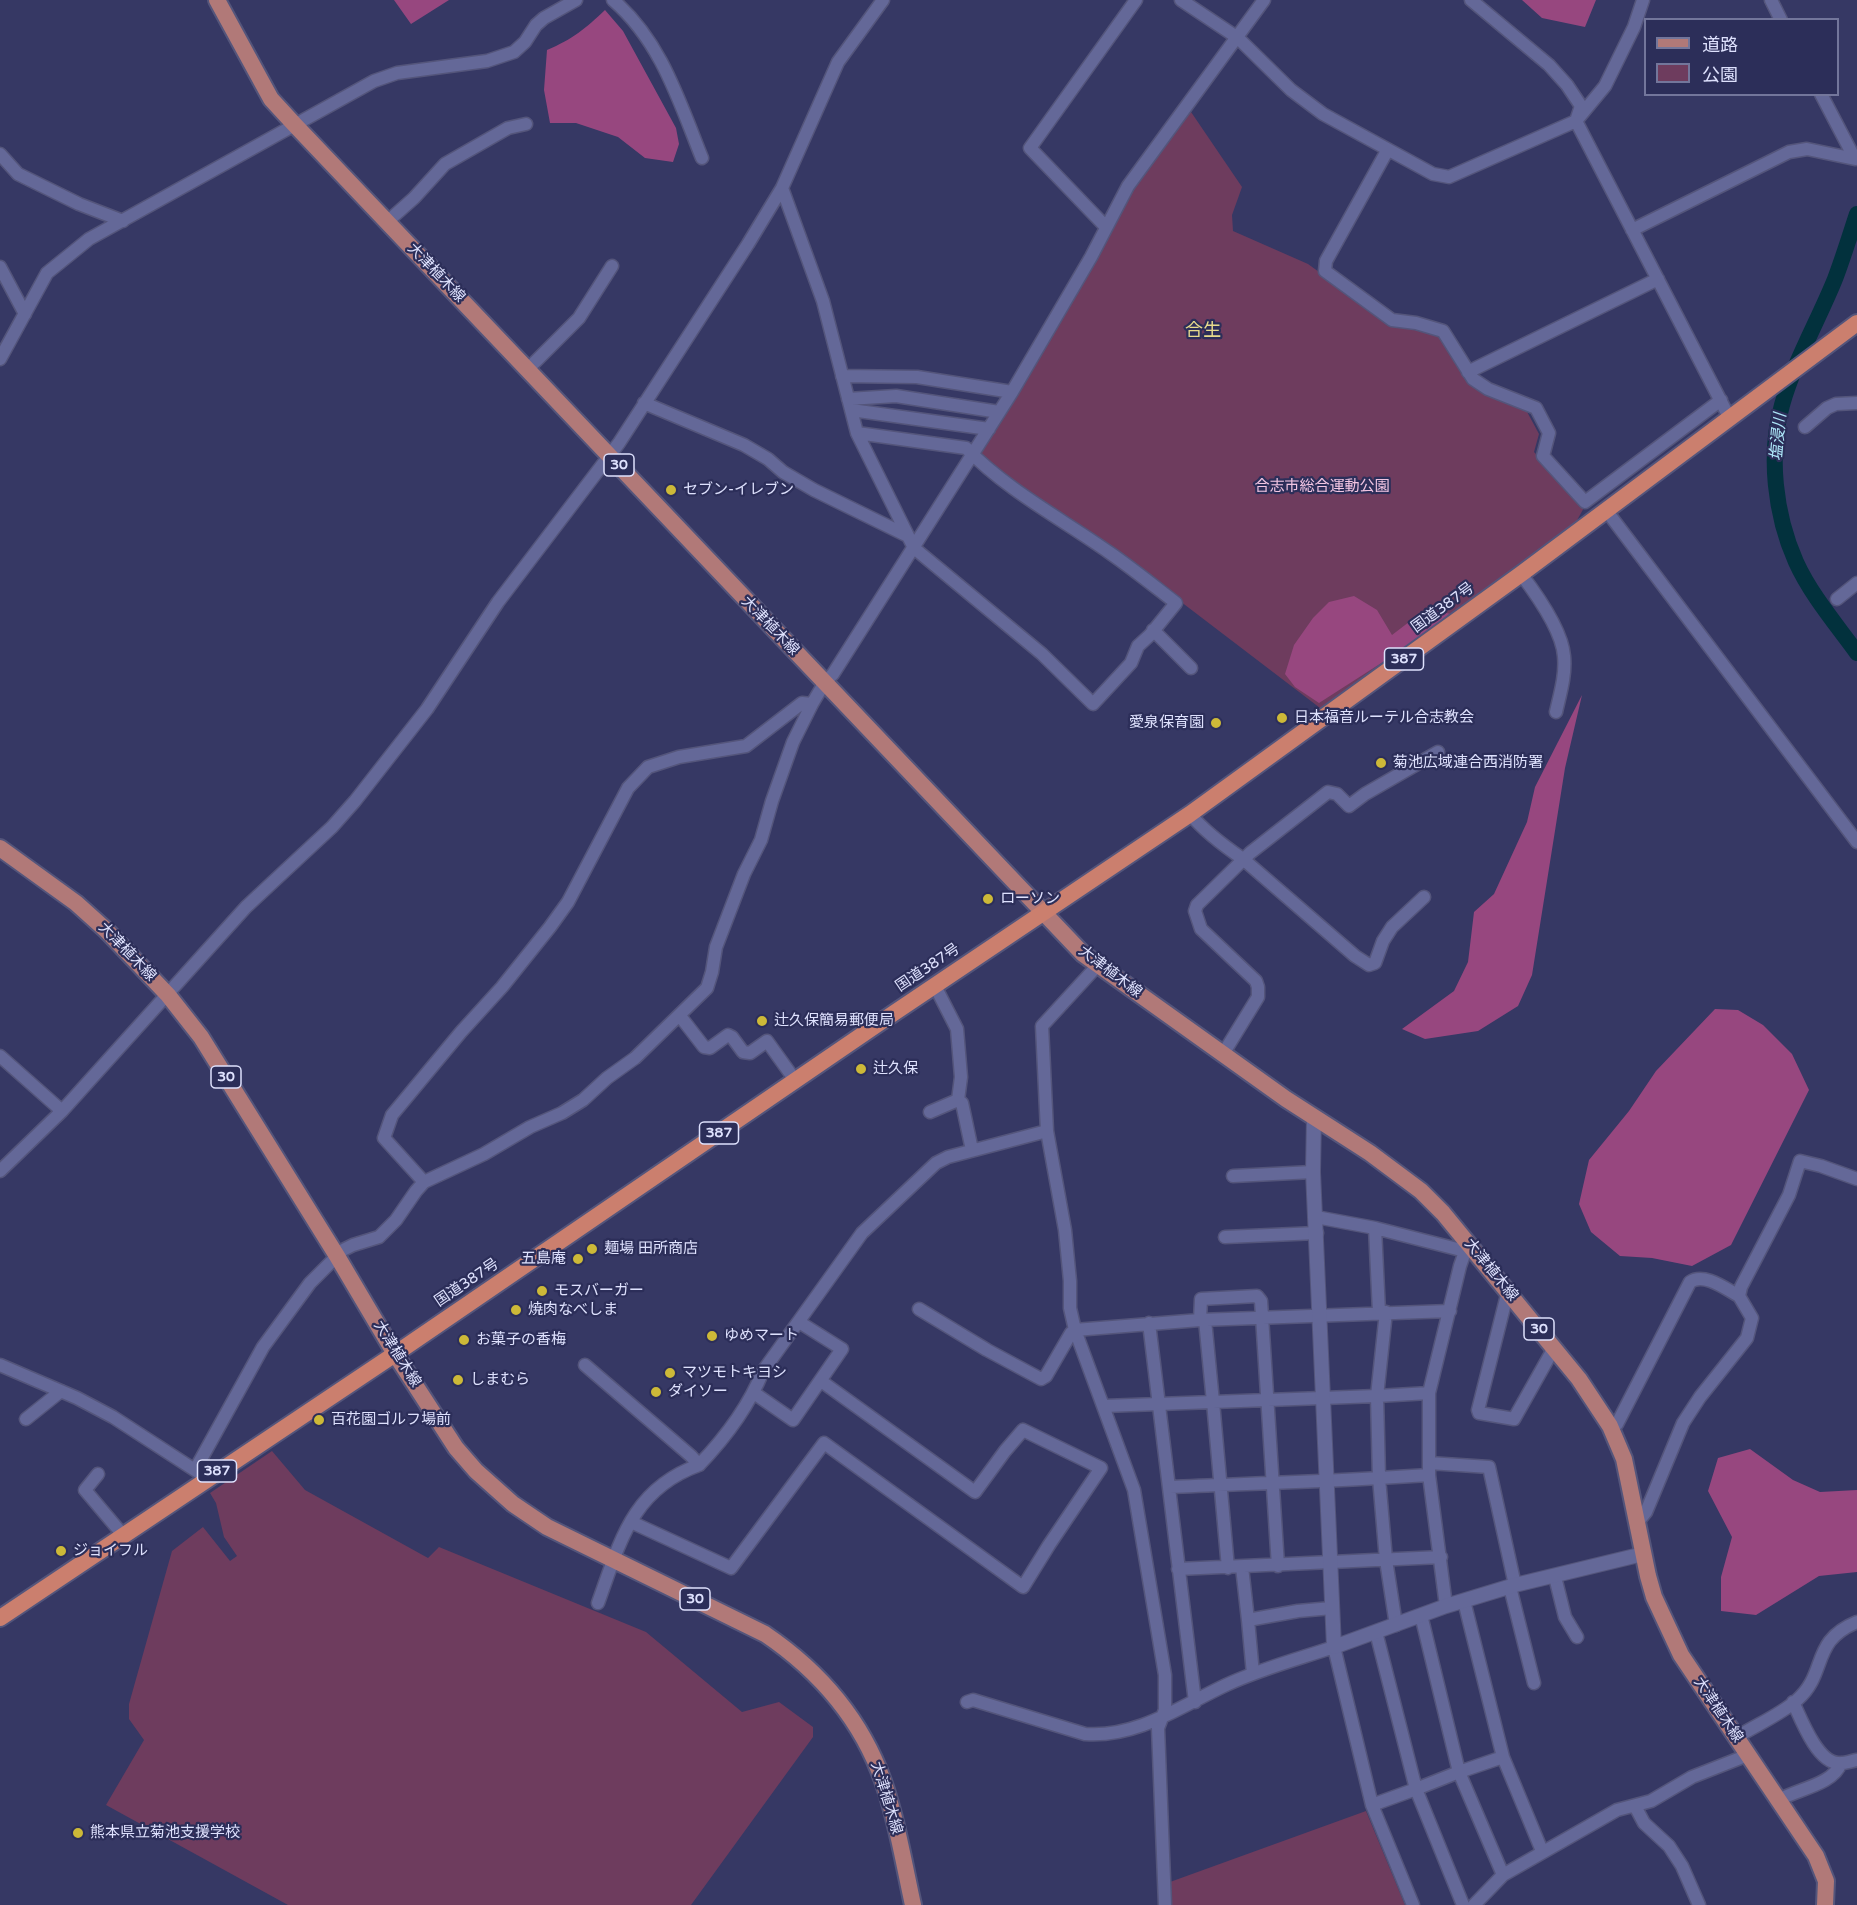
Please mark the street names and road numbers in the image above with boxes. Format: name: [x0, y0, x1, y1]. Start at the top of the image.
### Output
street label: 大津植木線: [403, 240, 469, 306]
road number: 30: [604, 454, 634, 476]
street label: 国道387号: [1408, 579, 1478, 637]
street label: 大津植木線: [737, 593, 803, 659]
road number: 387: [1384, 648, 1424, 670]
street label: 大津植木線: [94, 919, 160, 985]
street label: 国道387号: [893, 940, 963, 996]
street label: 大津植木線: [1075, 942, 1145, 1002]
road number: 30: [211, 1066, 241, 1088]
road number: 387: [700, 1122, 738, 1144]
street label: 大津植木線: [1460, 1235, 1522, 1305]
street label: 国道387号: [432, 1255, 502, 1311]
street label: 大津植木線: [369, 1317, 425, 1391]
road number: 30: [1524, 1318, 1554, 1340]
road number: 387: [198, 1460, 236, 1482]
road number: 30: [680, 1588, 710, 1610]
street label: 大津植木線: [1690, 1674, 1746, 1746]
street label: 大津植木線: [866, 1760, 906, 1836]

